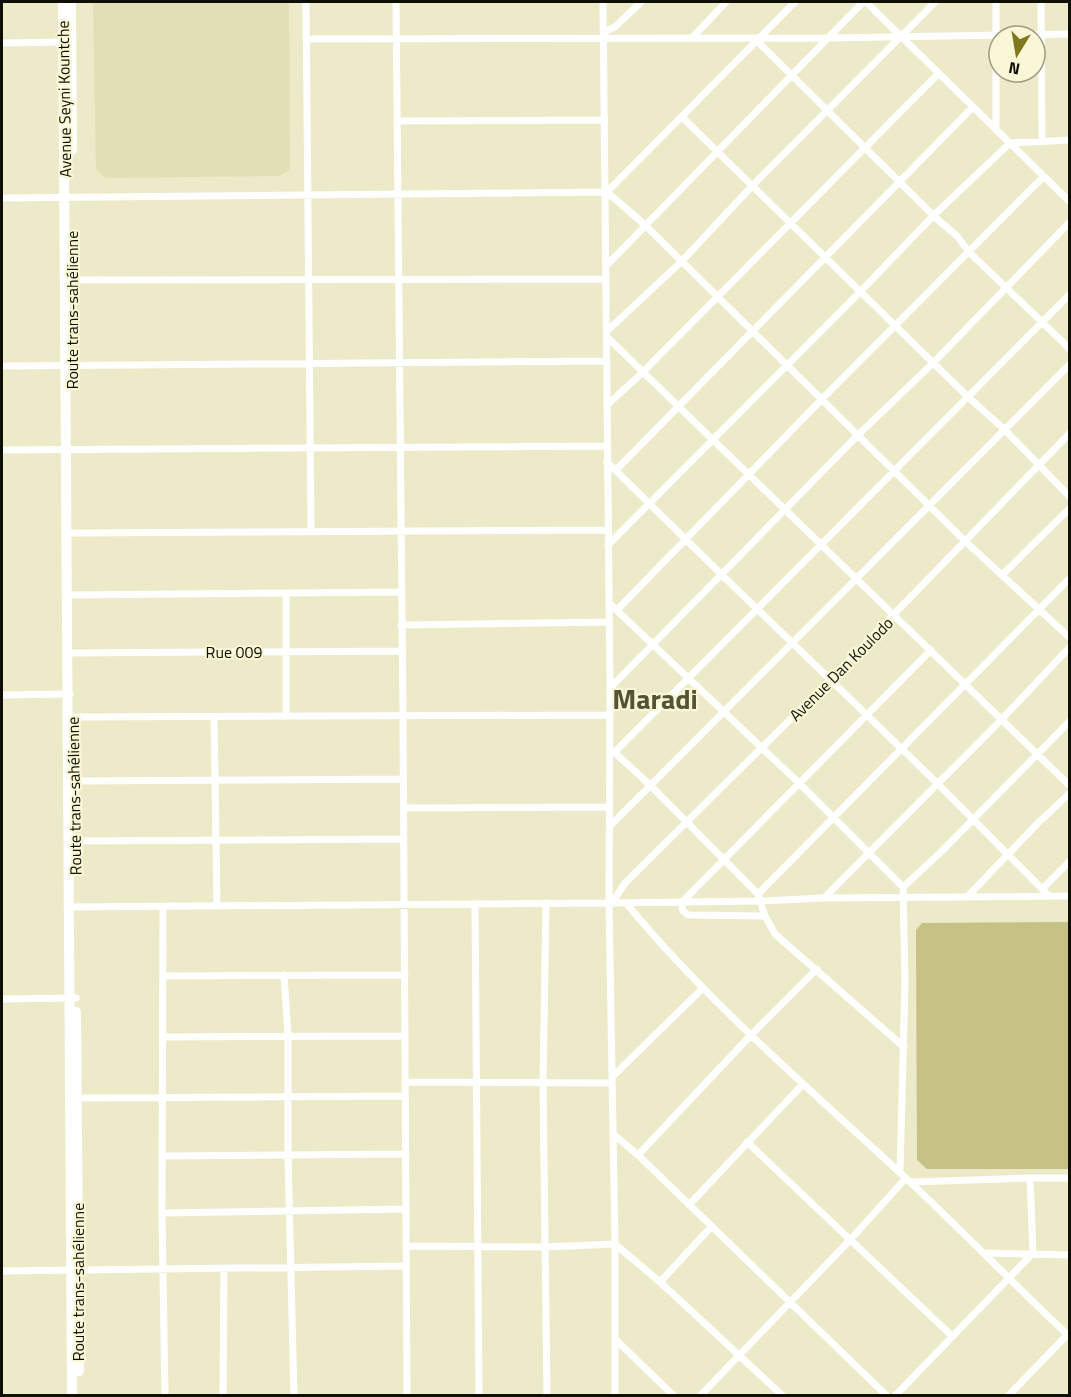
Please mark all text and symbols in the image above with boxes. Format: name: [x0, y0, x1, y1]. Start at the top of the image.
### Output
street label: Avenue Seyni Kountche: [51, 20, 77, 178]
north arrow: [987, 24, 1047, 84]
text: N: [1006, 56, 1022, 82]
street label: Route trans-sahélienne: [60, 231, 84, 389]
street label: Avenue Dan Koulodo: [783, 611, 899, 727]
street label: Rue 009: [206, 640, 262, 664]
district label: Maradi: [612, 677, 698, 720]
street label: Route trans-sahélienne: [61, 717, 87, 875]
street label: Route trans-sahélienne: [66, 1203, 90, 1361]

